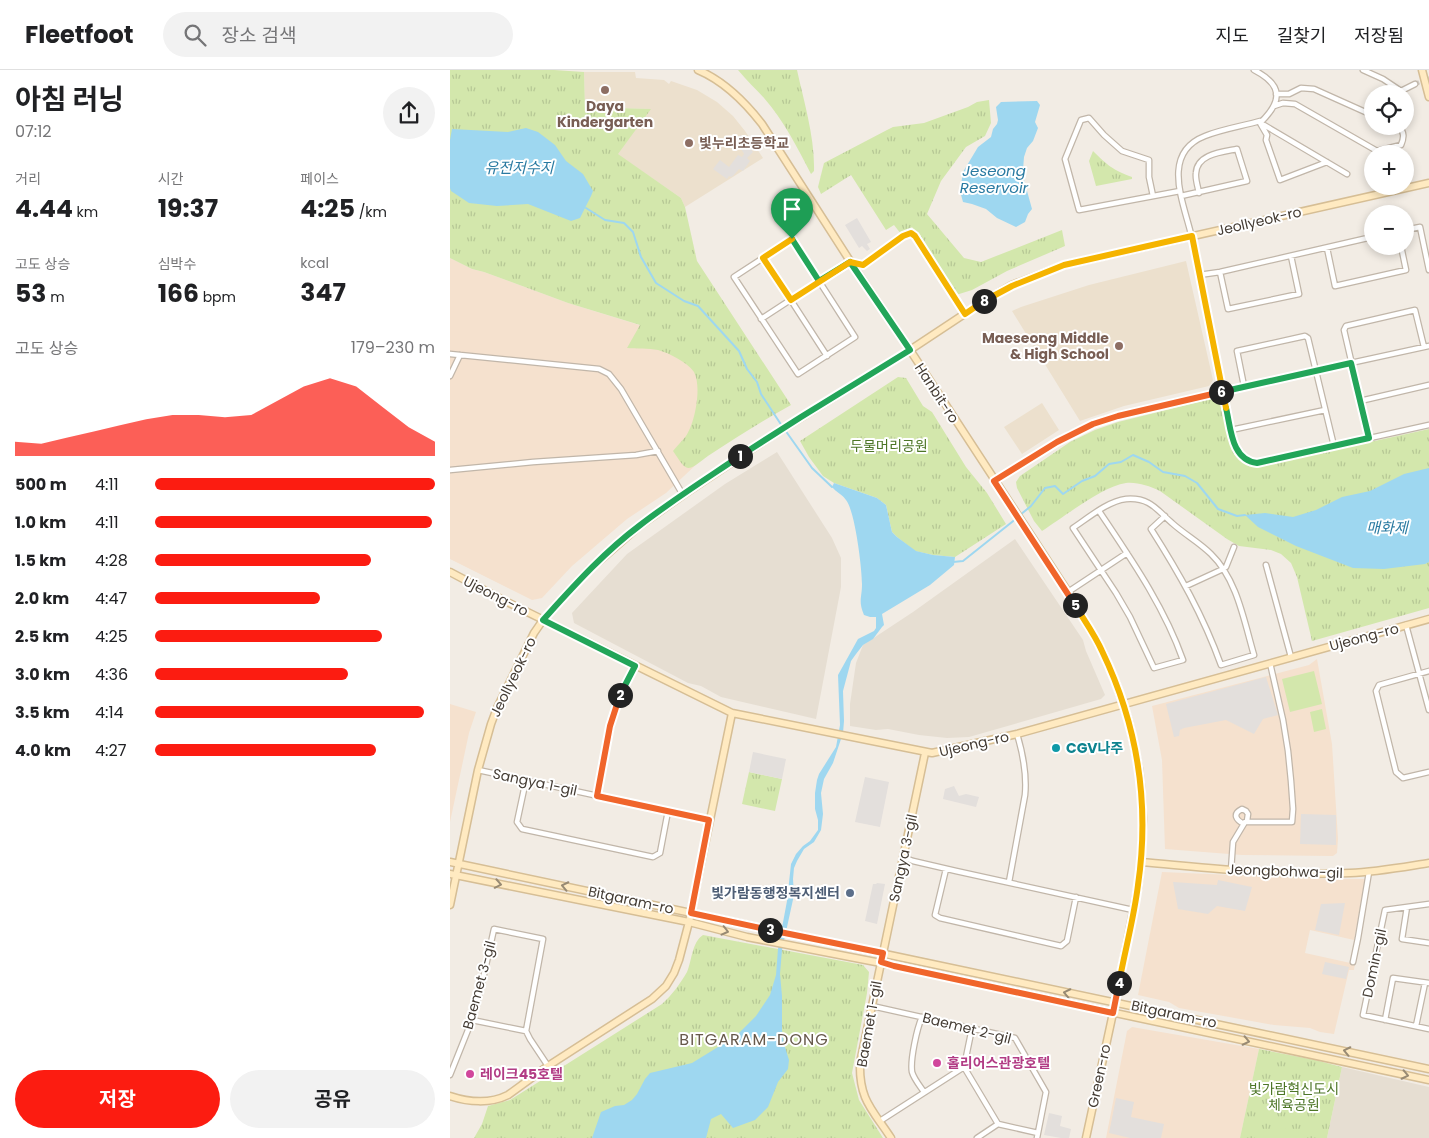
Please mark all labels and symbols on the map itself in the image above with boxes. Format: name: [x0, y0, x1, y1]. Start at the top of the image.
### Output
marker: Daya Kindergarten: [599, 84, 611, 96]
place label: Daya Kindergarten: [557, 96, 653, 132]
place label: 빛누리초등학교: [699, 133, 789, 153]
marker: 빛누리초등학교: [683, 137, 695, 149]
water label: 유전저수지: [484, 157, 555, 178]
water label: Jeseong Reservoir: [960, 160, 1029, 198]
pin: [771, 188, 813, 239]
street label: Jeollyeok-ro: [1215, 202, 1303, 240]
pin: 8: [972, 288, 996, 314]
place label: Maeseong Middle & High School: [982, 328, 1109, 364]
marker: Maeseong Middle & High School: [1113, 340, 1125, 352]
street label: Hanbit-ro: [910, 359, 964, 427]
pin: 6: [1208, 380, 1234, 404]
park label: 두물머리공원: [850, 436, 928, 456]
pin: 1: [728, 444, 752, 468]
water label: 매화제: [1366, 517, 1410, 538]
street label: Ujeong-ro: [460, 571, 532, 621]
pin: 5: [1062, 592, 1088, 618]
street label: Ujeong-ro: [1327, 618, 1401, 656]
street label: Jeollyeok-ro: [485, 634, 541, 720]
pin: 2: [608, 682, 632, 708]
street label: Ujeong-ro: [937, 726, 1011, 762]
place label: CGV나주: [1066, 738, 1123, 758]
marker: CGV나주: [1050, 742, 1062, 754]
street label: Sangya 1-gil: [491, 763, 579, 801]
street label: Sangya 3-gil: [884, 812, 922, 904]
street label: Jeongbohwa-gil: [1227, 859, 1343, 883]
one-way arrow: [493, 878, 502, 889]
street label: Bitgaram-ro: [586, 881, 676, 919]
one-way arrow: [561, 882, 570, 892]
place label: 빛가람동행정복지센터: [711, 883, 840, 903]
marker: 빛가람동행정복지센터: [844, 887, 856, 899]
pin: 3: [758, 918, 782, 942]
one-way arrow: [721, 925, 730, 936]
street label: Domin-gil: [1357, 927, 1391, 999]
street label: Baemet 3-gil: [458, 938, 500, 1032]
pin: 4: [1106, 970, 1132, 996]
street label: Baemet 1-gil: [852, 979, 886, 1069]
one-way arrow: [1063, 988, 1072, 998]
street label: Bitgaram-ro: [1129, 995, 1219, 1033]
street label: Baemet 2-gil: [921, 1007, 1013, 1049]
district label: BITGARAM-DONG: [679, 1028, 829, 1051]
one-way arrow: [1242, 1036, 1251, 1046]
street label: Green-ro: [1083, 1042, 1115, 1110]
one-way arrow: [1343, 1047, 1352, 1057]
place label: 홀리어스관광호텔: [947, 1053, 1050, 1073]
marker: 홀리어스관광호텔: [931, 1057, 943, 1069]
place label: 레이크45호텔: [480, 1064, 563, 1084]
marker: 레이크45호텔: [464, 1068, 476, 1080]
one-way arrow: [1401, 1069, 1410, 1080]
park label: 빛가람혁신도시 체육공원: [1249, 1079, 1339, 1115]

